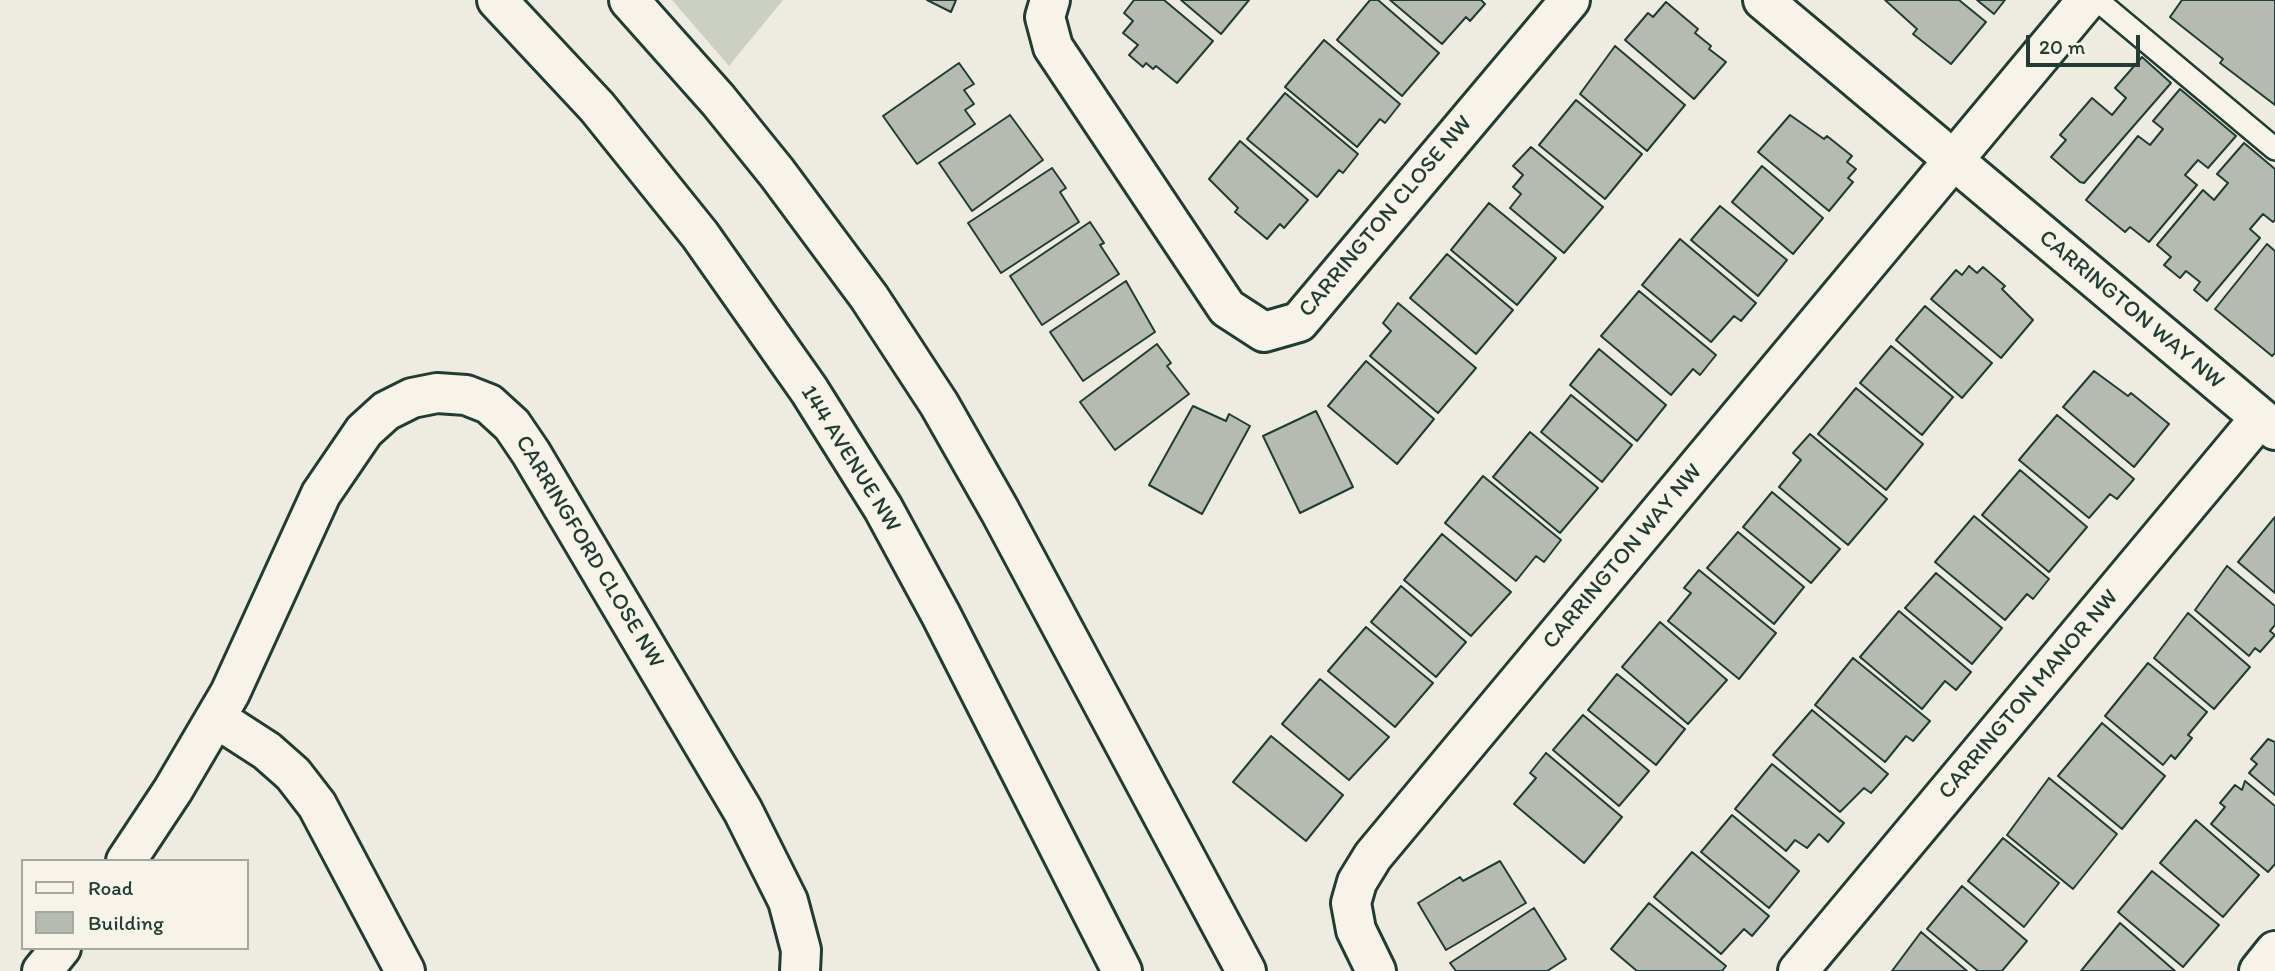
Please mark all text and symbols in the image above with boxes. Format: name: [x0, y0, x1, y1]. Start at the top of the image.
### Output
scale bar: [2030, 21, 2144, 65]
text: 20 m: [2039, 34, 2085, 59]
street label: CARRINGTON CLOSE NW: [1294, 111, 1478, 323]
street label: CARRINGTON WAY NW: [2033, 225, 2229, 395]
street label: 144 AVENUE NW: [794, 381, 906, 537]
street label: CARRINGFORD CLOSE NW: [509, 431, 669, 673]
street label: CARRINGTON WAY NW: [1538, 459, 1708, 655]
street label: CARRINGTON MANOR NW: [1933, 585, 2125, 805]
legend: [21, 859, 248, 950]
text: Road: [88, 875, 133, 900]
text: Building: [88, 910, 164, 935]

